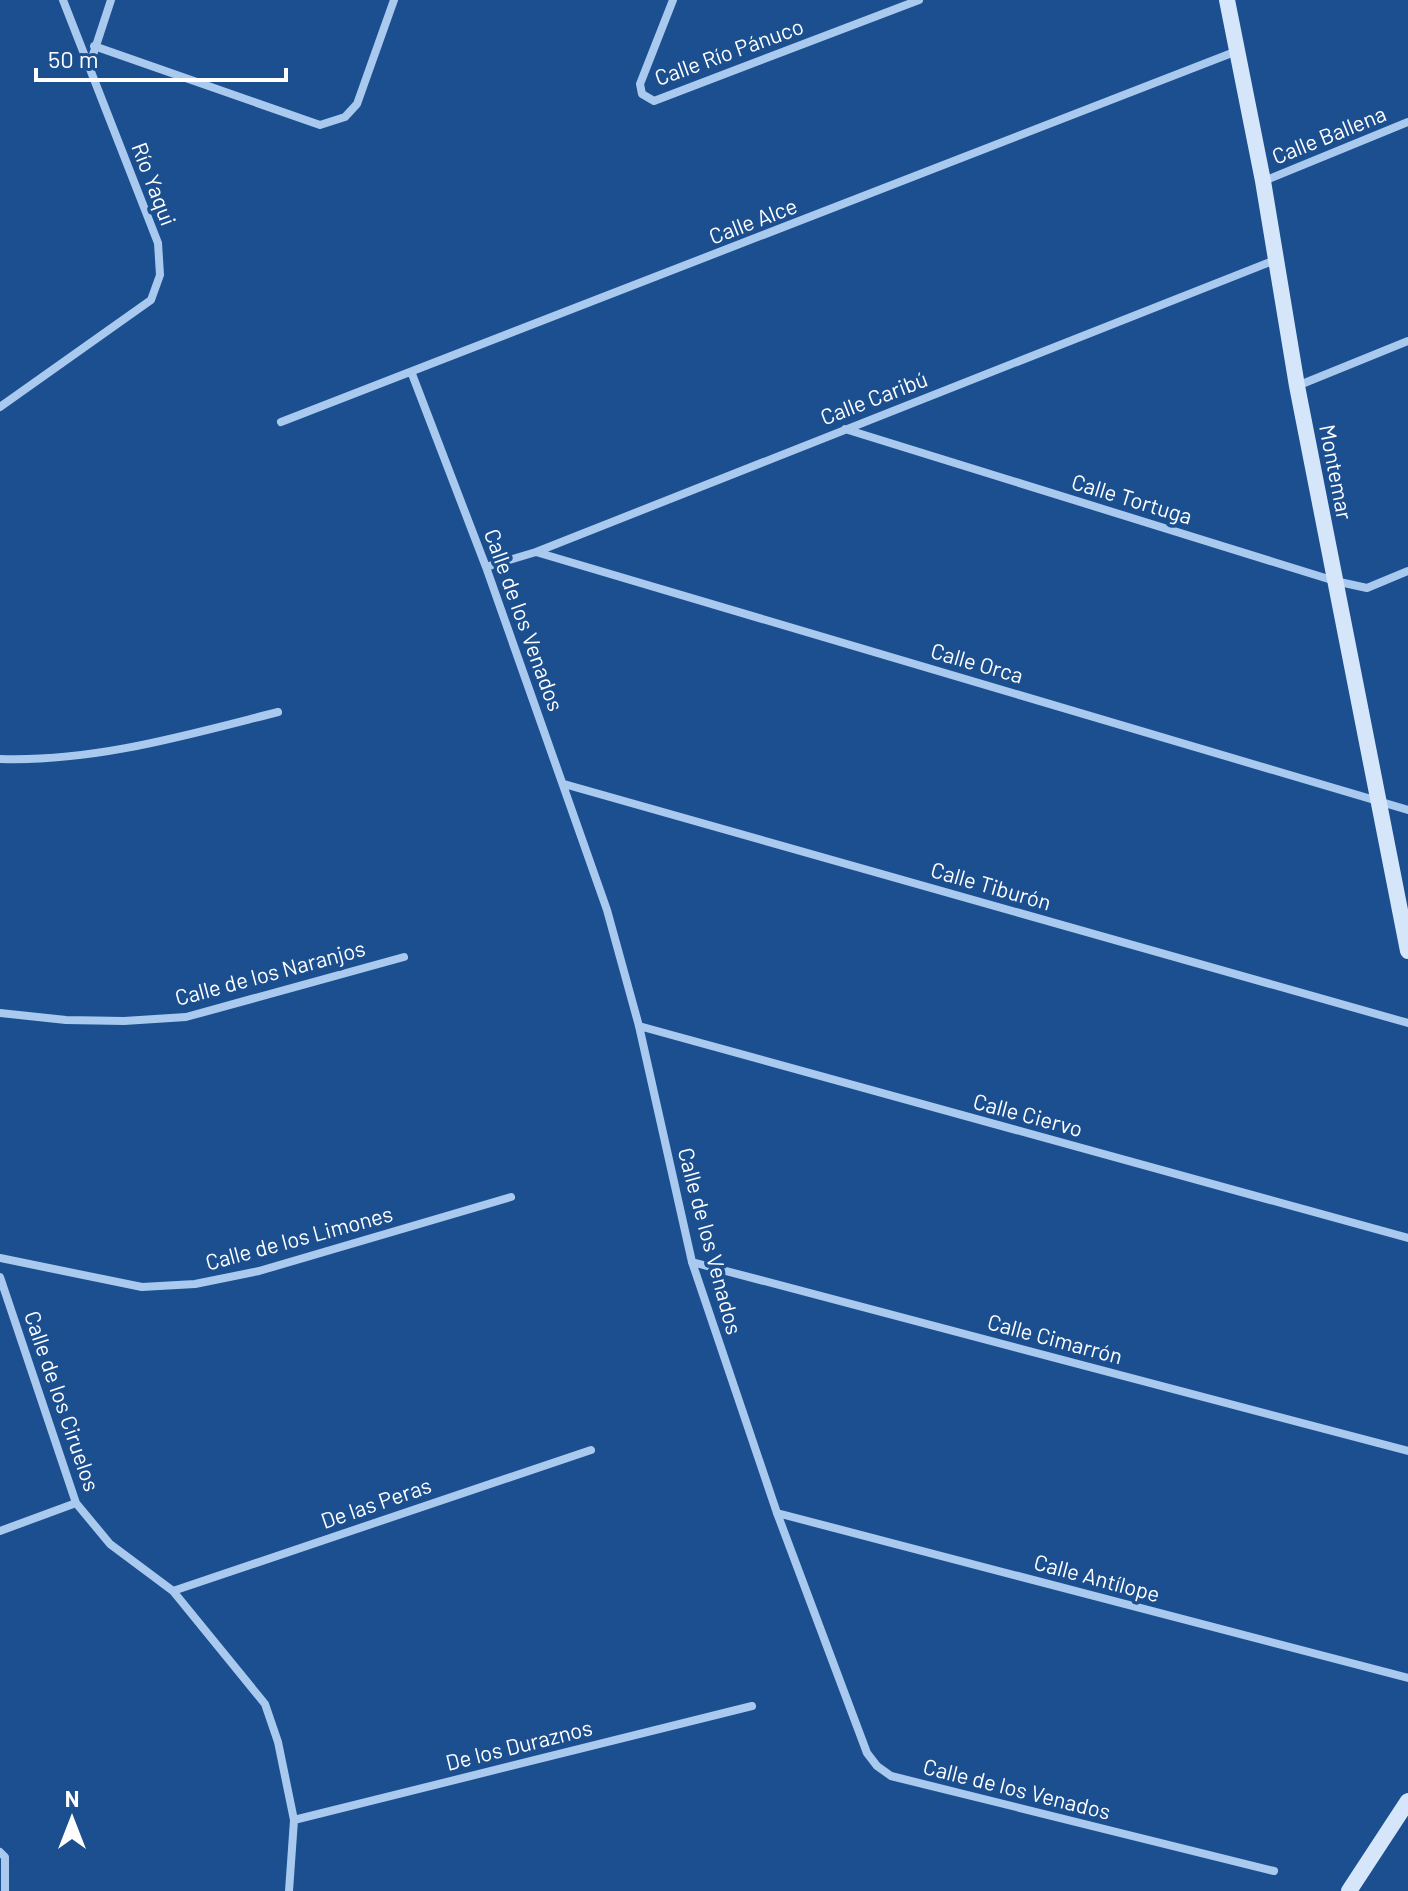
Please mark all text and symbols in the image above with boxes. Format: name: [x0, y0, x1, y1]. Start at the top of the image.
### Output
street label: Calle Río Pánuco: [651, 12, 807, 90]
scale bar: [36, 32, 286, 82]
text: 50 m: [48, 44, 99, 73]
street label: Calle Ballena: [1268, 99, 1389, 169]
street label: Río Yaqui: [127, 138, 183, 229]
street label: Calle Alce: [705, 191, 800, 249]
street label: Calle Caribú: [816, 365, 931, 429]
street label: Montemar: [1315, 422, 1359, 522]
street label: Calle Tortuga: [1069, 467, 1196, 529]
street label: Calle de los Venados: [480, 525, 570, 714]
street label: Calle Orca: [928, 636, 1026, 688]
street label: Calle Tiburón: [928, 855, 1054, 915]
street label: Calle de los Naranjos: [172, 934, 368, 1010]
street label: Calle Ciervo: [971, 1087, 1086, 1141]
street label: Calle de los Venados: [674, 1145, 748, 1337]
street label: Calle de los Limones: [202, 1200, 395, 1275]
street label: Calle de los Ciruelos: [20, 1307, 106, 1494]
street label: Calle Cimarrón: [985, 1308, 1126, 1369]
street label: De las Peras: [317, 1471, 434, 1533]
street label: Calle Antílope: [1031, 1548, 1163, 1606]
street label: De los Duraznos: [443, 1713, 595, 1775]
street label: Calle de los Venados: [921, 1752, 1114, 1824]
north arrow: [32, 1779, 112, 1859]
text: N: [65, 1785, 79, 1811]

